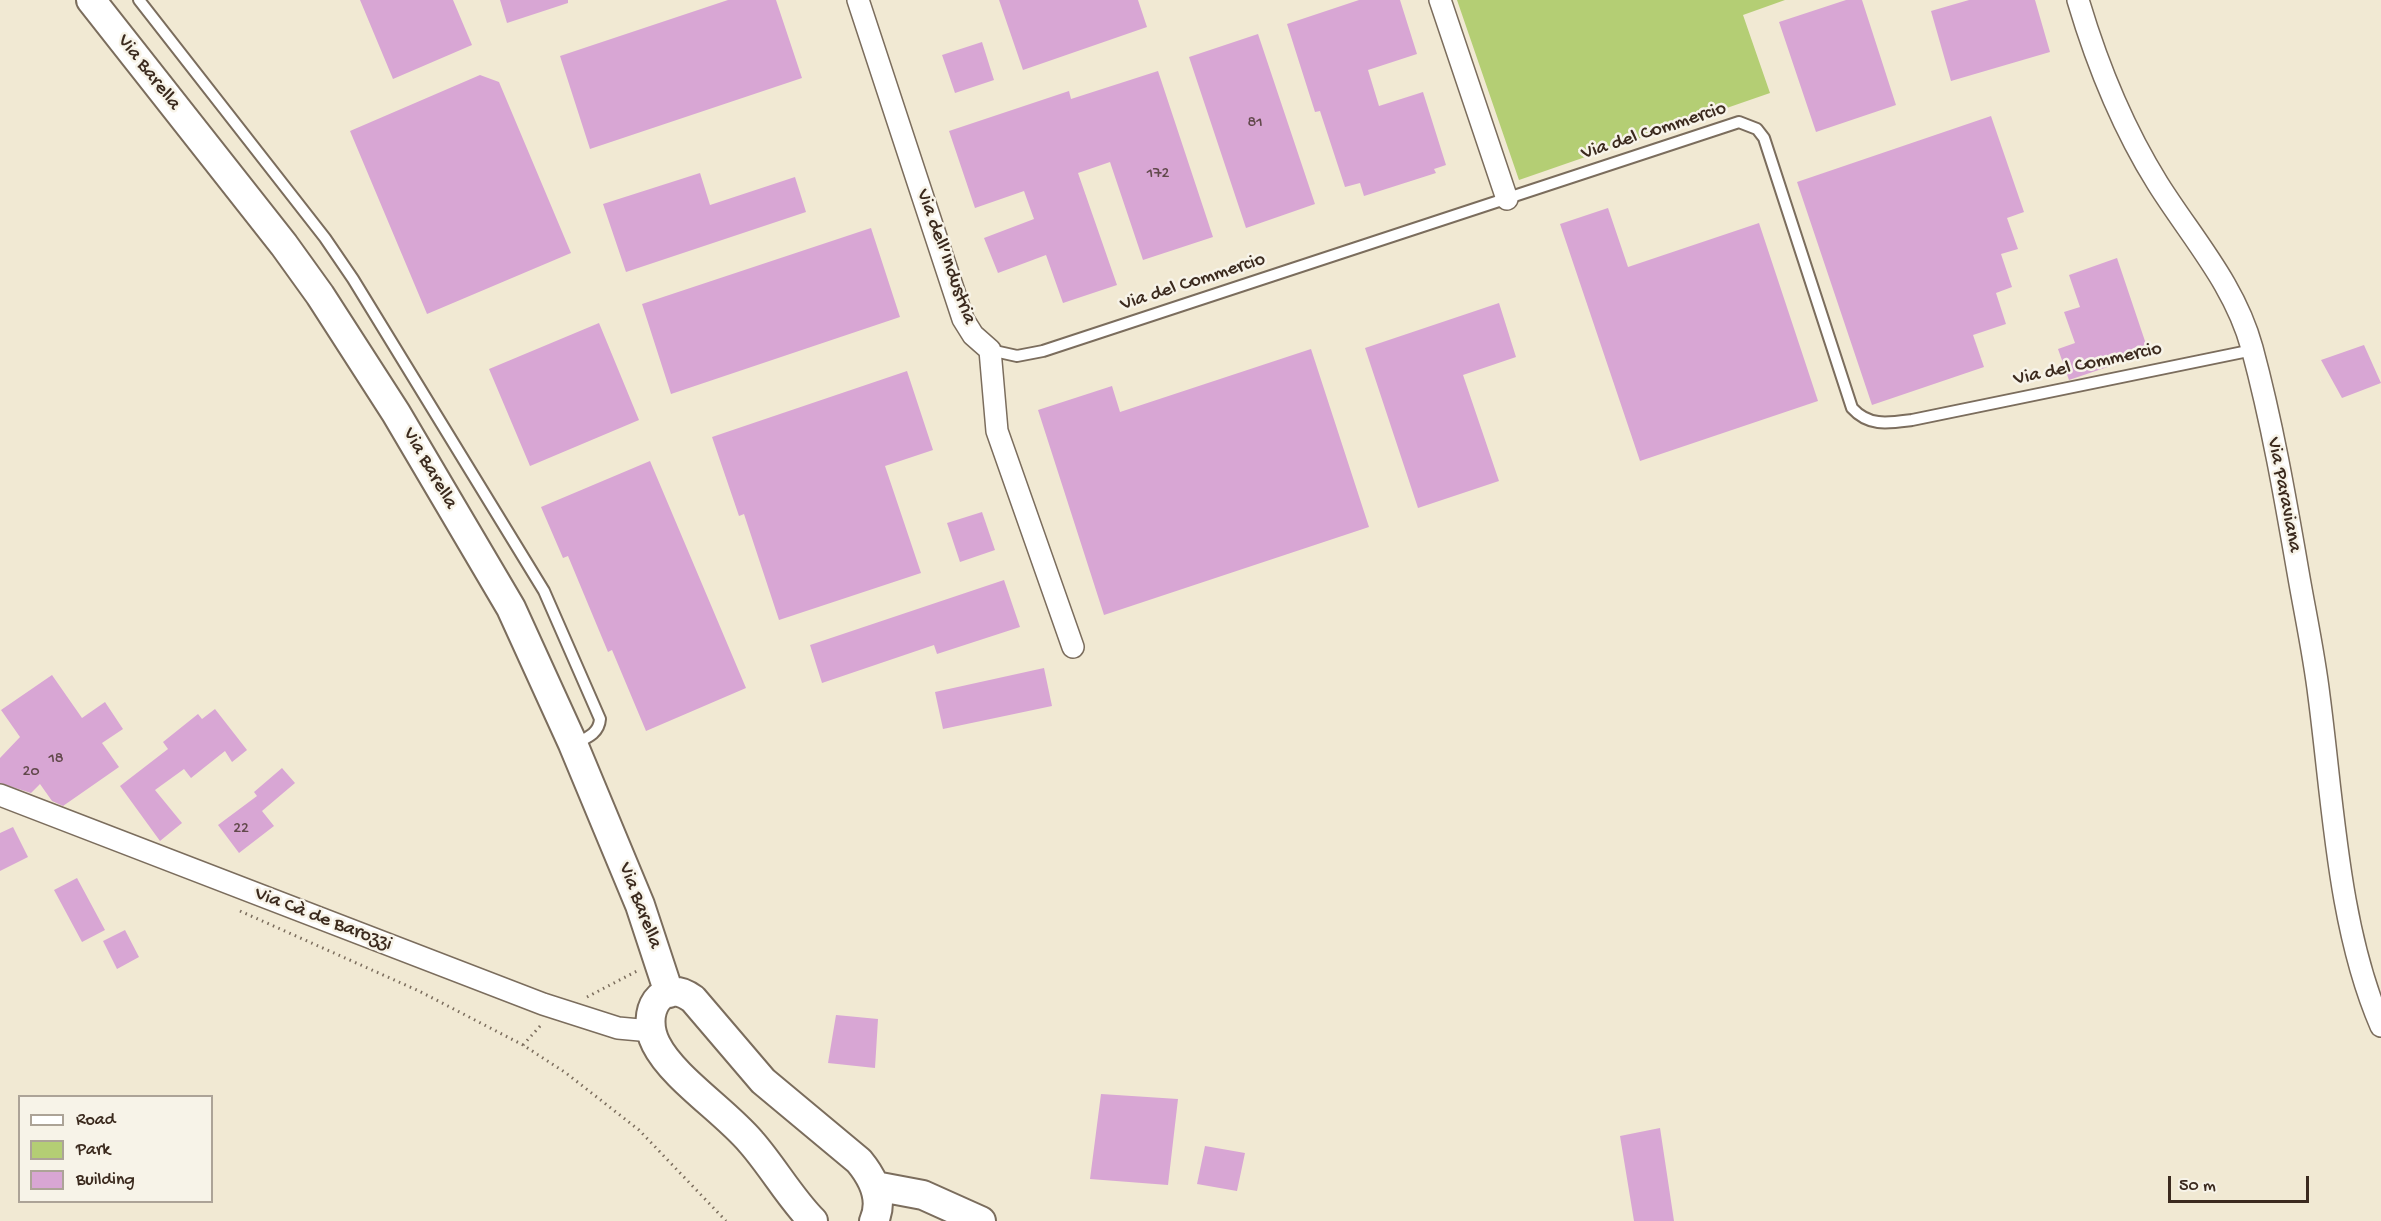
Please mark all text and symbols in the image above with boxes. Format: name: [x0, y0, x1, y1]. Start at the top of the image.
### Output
street label: Via Barella: [111, 30, 185, 116]
street label: Via del Commercio: [1578, 97, 1730, 167]
house number: 81: [1247, 114, 1263, 134]
house number: 172: [1147, 165, 1169, 185]
street label: Via dell’Industria: [909, 186, 981, 328]
street label: Via del Commercio: [1117, 248, 1269, 318]
street label: Via del Commercio: [2012, 338, 2164, 392]
street label: Via Barella: [396, 424, 462, 514]
street label: Via Paraviana: [2260, 436, 2306, 554]
house number: 18: [48, 750, 64, 770]
house number: 20: [23, 763, 39, 783]
house number: 22: [233, 820, 249, 840]
street label: Via Barella: [612, 860, 666, 952]
street label: Via Cà de Barozzi: [251, 883, 395, 957]
legend: [18, 1095, 213, 1203]
text: Road: [76, 1110, 115, 1131]
text: Park: [76, 1140, 110, 1161]
scale bar: [2171, 1164, 2312, 1202]
text: Building: [76, 1170, 135, 1191]
text: 50 m: [2179, 1176, 2216, 1197]

